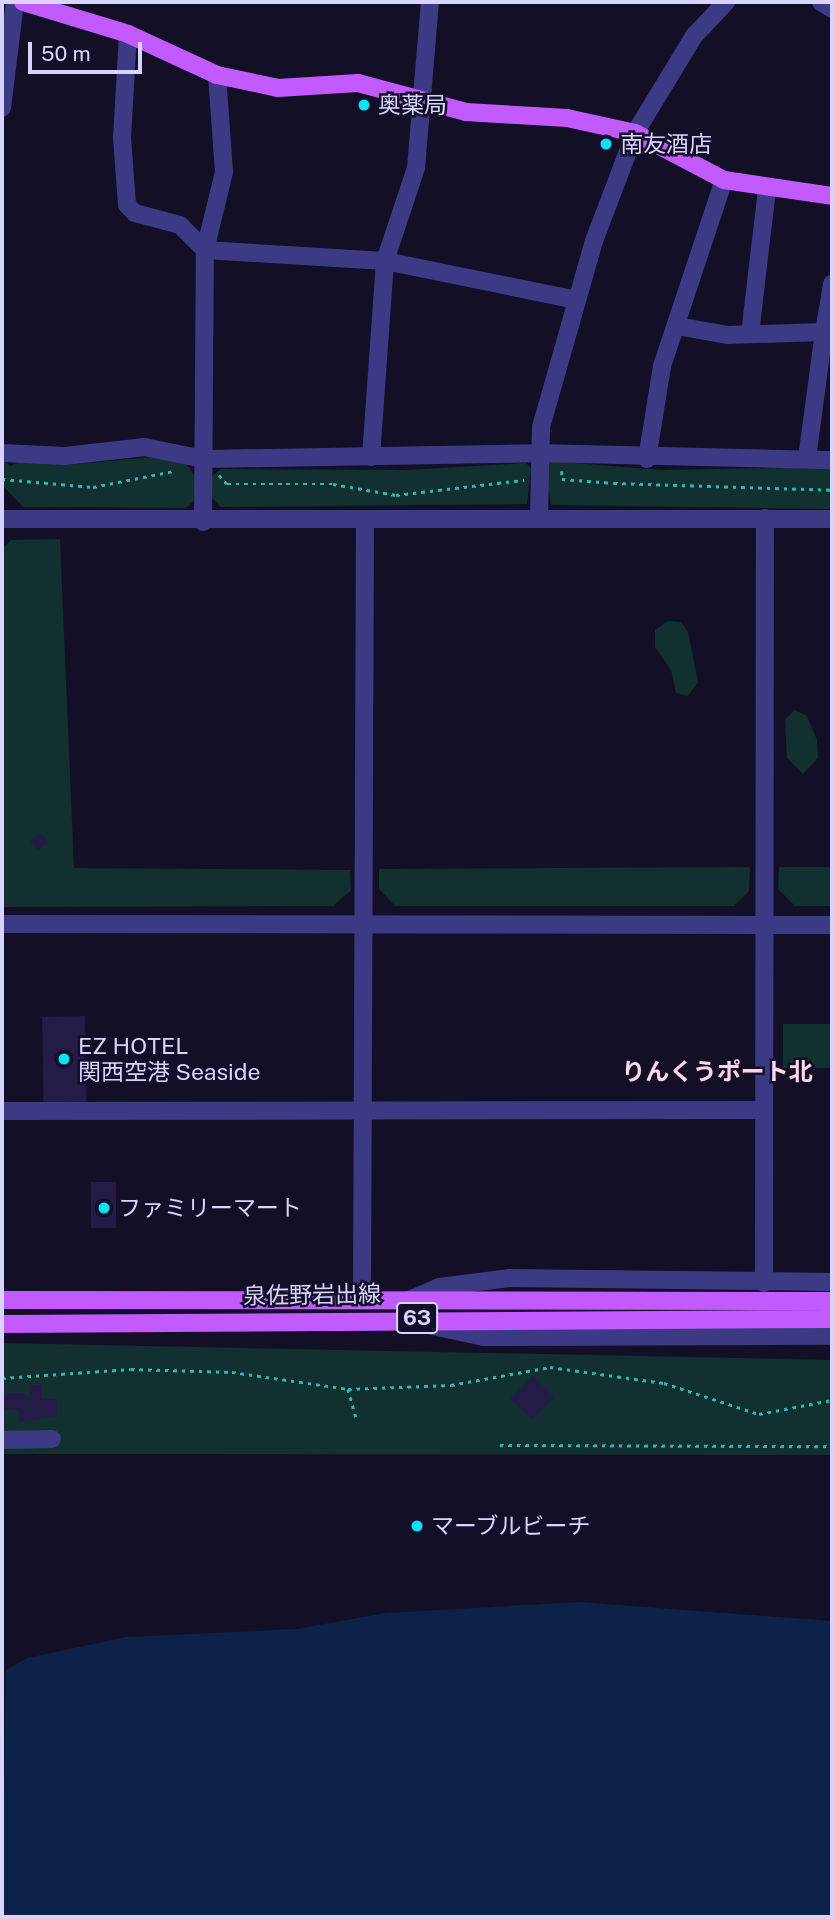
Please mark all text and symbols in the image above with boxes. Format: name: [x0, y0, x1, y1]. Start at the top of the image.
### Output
scale bar: [32, 28, 145, 72]
text: 50 m: [41, 41, 91, 66]
place label: 奥薬局: [378, 91, 447, 119]
marker: 奥薬局: [356, 97, 372, 113]
place label: 南友酒店: [620, 130, 712, 158]
marker: 南友酒店: [598, 136, 614, 152]
place label: EZ HOTEL 関西空港 Seaside: [78, 1032, 261, 1086]
marker: EZ HOTEL 関西空港 Seaside: [56, 1051, 72, 1067]
district label: りんくうポート北: [621, 1058, 813, 1086]
place label: ファミリーマート: [118, 1194, 302, 1222]
marker: ファミリーマート: [96, 1200, 112, 1216]
street label: 泉佐野岩出線: [243, 1280, 381, 1310]
road number: 63: [396, 1300, 438, 1336]
place label: マーブルビーチ: [431, 1512, 592, 1540]
marker: マーブルビーチ: [409, 1518, 425, 1534]

